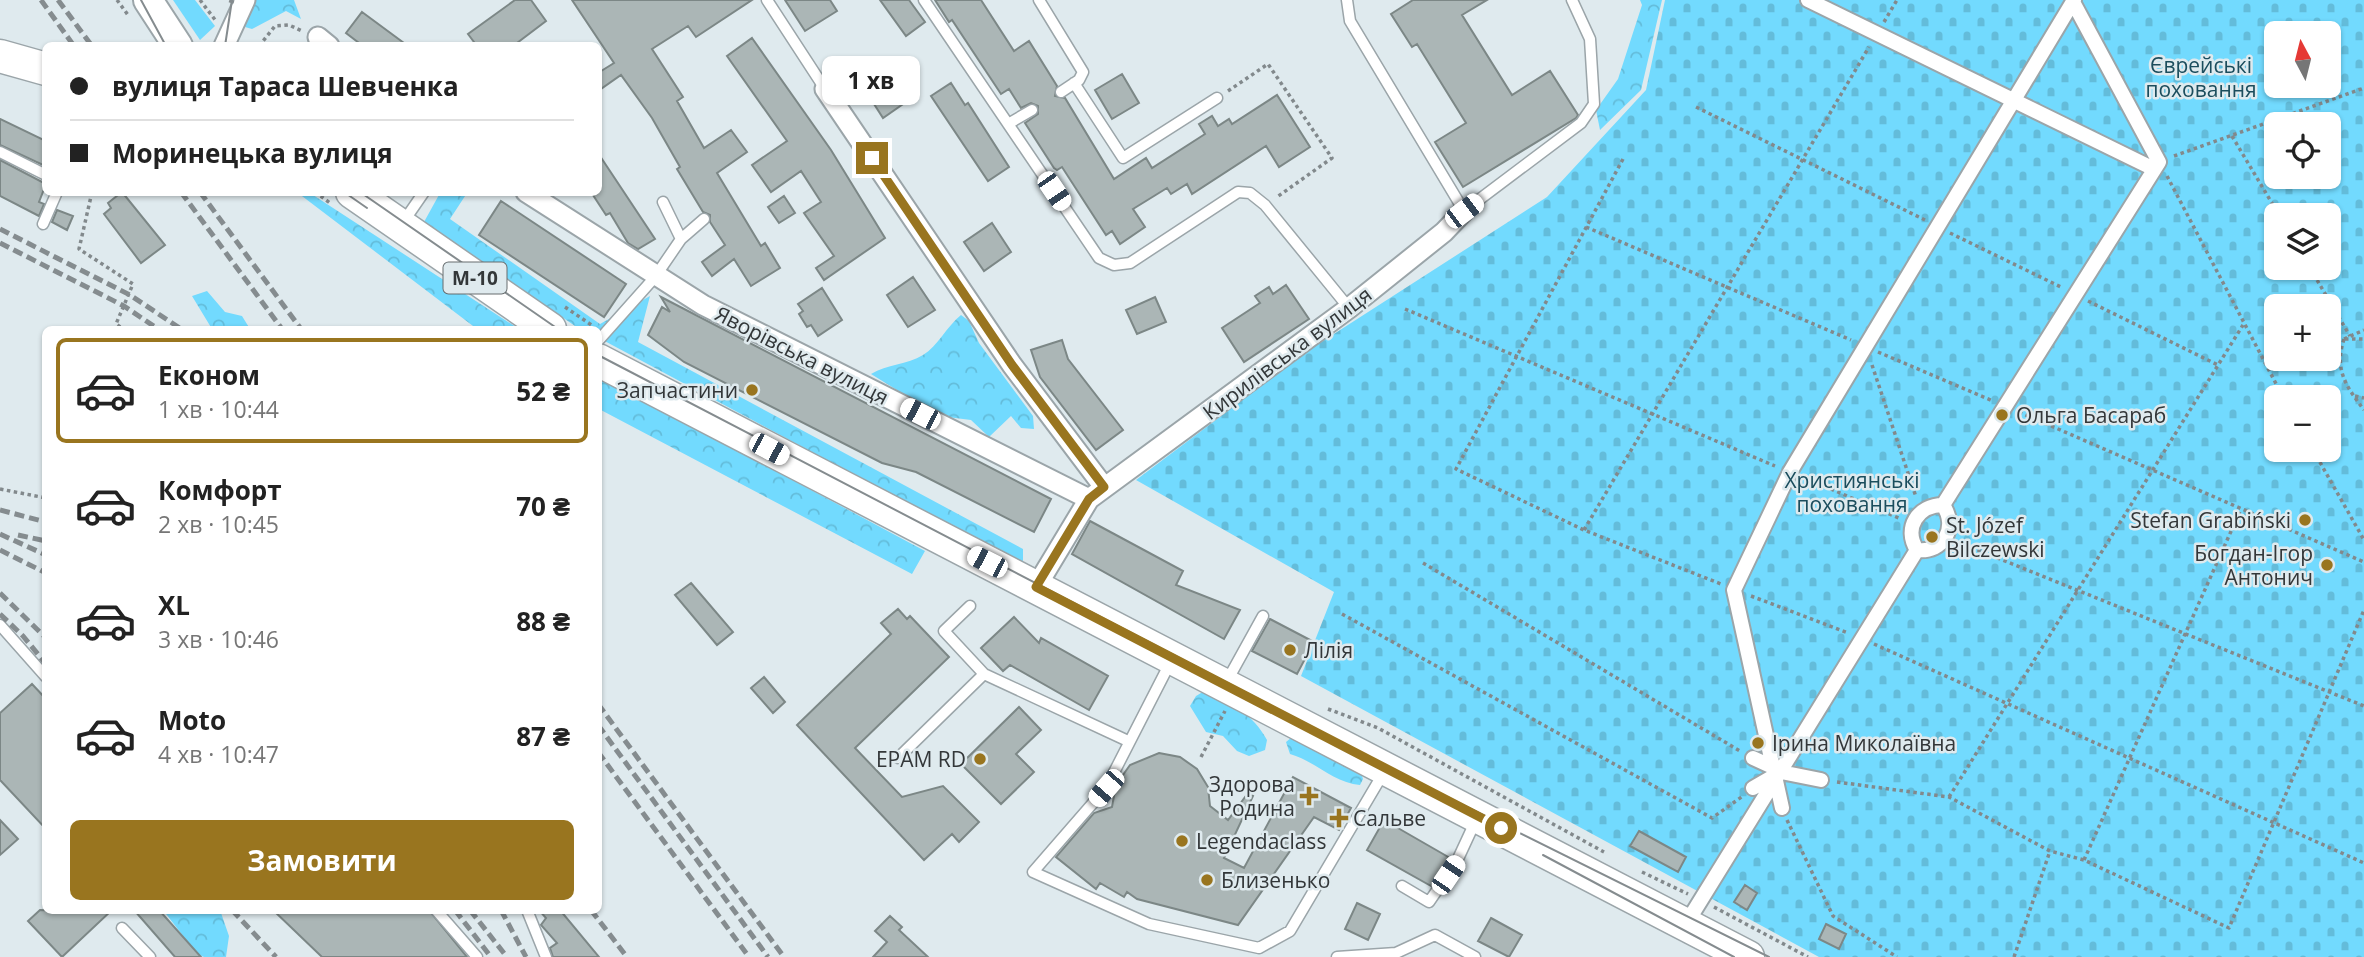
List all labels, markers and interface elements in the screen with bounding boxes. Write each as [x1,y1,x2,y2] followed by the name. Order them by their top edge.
[2264,21,2342,98] north arrow
[2264,21,2341,462] map controls
[2145,51,2257,103] park label: Єврейські поховання
[823,57,921,106] callout: 1 хв
[848,64,894,96] text: 1 хв
[112,68,459,104] text: вулиця Тараса Шевченка
[2264,112,2341,189] button: locate
[112,135,393,171] text: Моринецька вулиця
[856,142,888,174] route end
[1034,168,1075,214] car
[1441,190,1488,232] car
[2264,203,2341,280] button: layers
[444,262,506,294] road number: М-10
[1197,280,1377,426] street label: Кирилівська вулиця
[2264,294,2341,371] button: +
[710,299,894,411] street label: Яворівська вулиця
[158,357,260,393] text: Економ
[74,359,137,422] icon: car
[516,373,570,409] text: 52 ₴
[617,376,738,404] place label: Запчастини
[744,382,760,398] marker: Запчастини
[2264,385,2341,462] button: −
[158,393,279,425] text: 1 хв · 10:44
[897,395,944,433] car
[2016,401,2166,429] place label: Ольга Басараб
[1994,407,2010,423] marker: Ольга Басараб
[746,430,793,468] car
[1784,466,1920,518] park label: Християнські поховання
[158,472,282,508] text: Комфорт
[74,474,137,537] icon: car
[516,488,570,524] text: 70 ₴
[2130,506,2291,534] place label: Stefan Grabiński
[158,508,279,540] text: 2 хв · 10:45
[1946,511,2044,563] place label: St. Józef Bilczewski
[2297,512,2313,528] marker: Stefan Grabiński
[1924,529,1940,545] marker: St. Józef Bilczewski
[2194,539,2313,591] place label: Богдан-Ігор Антонич
[964,543,1011,581] car
[2319,557,2335,573] marker: Богдан-Ігор Антонич
[158,587,190,623] text: XL
[74,589,137,652] icon: car
[516,603,570,639] text: 88 ₴
[158,623,279,655] text: 3 хв · 10:46
[1304,636,1353,664] place label: Лілія
[1282,642,1298,658] marker: Лілія
[158,702,226,738] text: Moto
[74,704,137,767] icon: car
[516,718,570,754] text: 87 ₴
[1772,729,1956,757] place label: Ірина Миколаївна
[1750,735,1766,751] marker: Ірина Миколаївна
[158,738,279,770] text: 4 хв · 10:47
[876,745,966,773] place label: EPAM RD
[972,751,988,767] marker: EPAM RD
[1085,765,1128,811] car
[1209,770,1295,822] place label: Здорова Родина
[1301,788,1317,804] marker: Здорова Родина
[1353,804,1426,832] place label: Сальве
[1331,810,1347,826] marker: Сальве
[1485,812,1517,844] route start
[70,820,574,900] button: Замовити
[1196,827,1326,855] place label: Legendaclass
[1174,833,1190,849] marker: Legendaclass
[1428,852,1469,898] car
[1221,866,1330,894] place label: Близенько
[1199,872,1215,888] marker: Близенько

